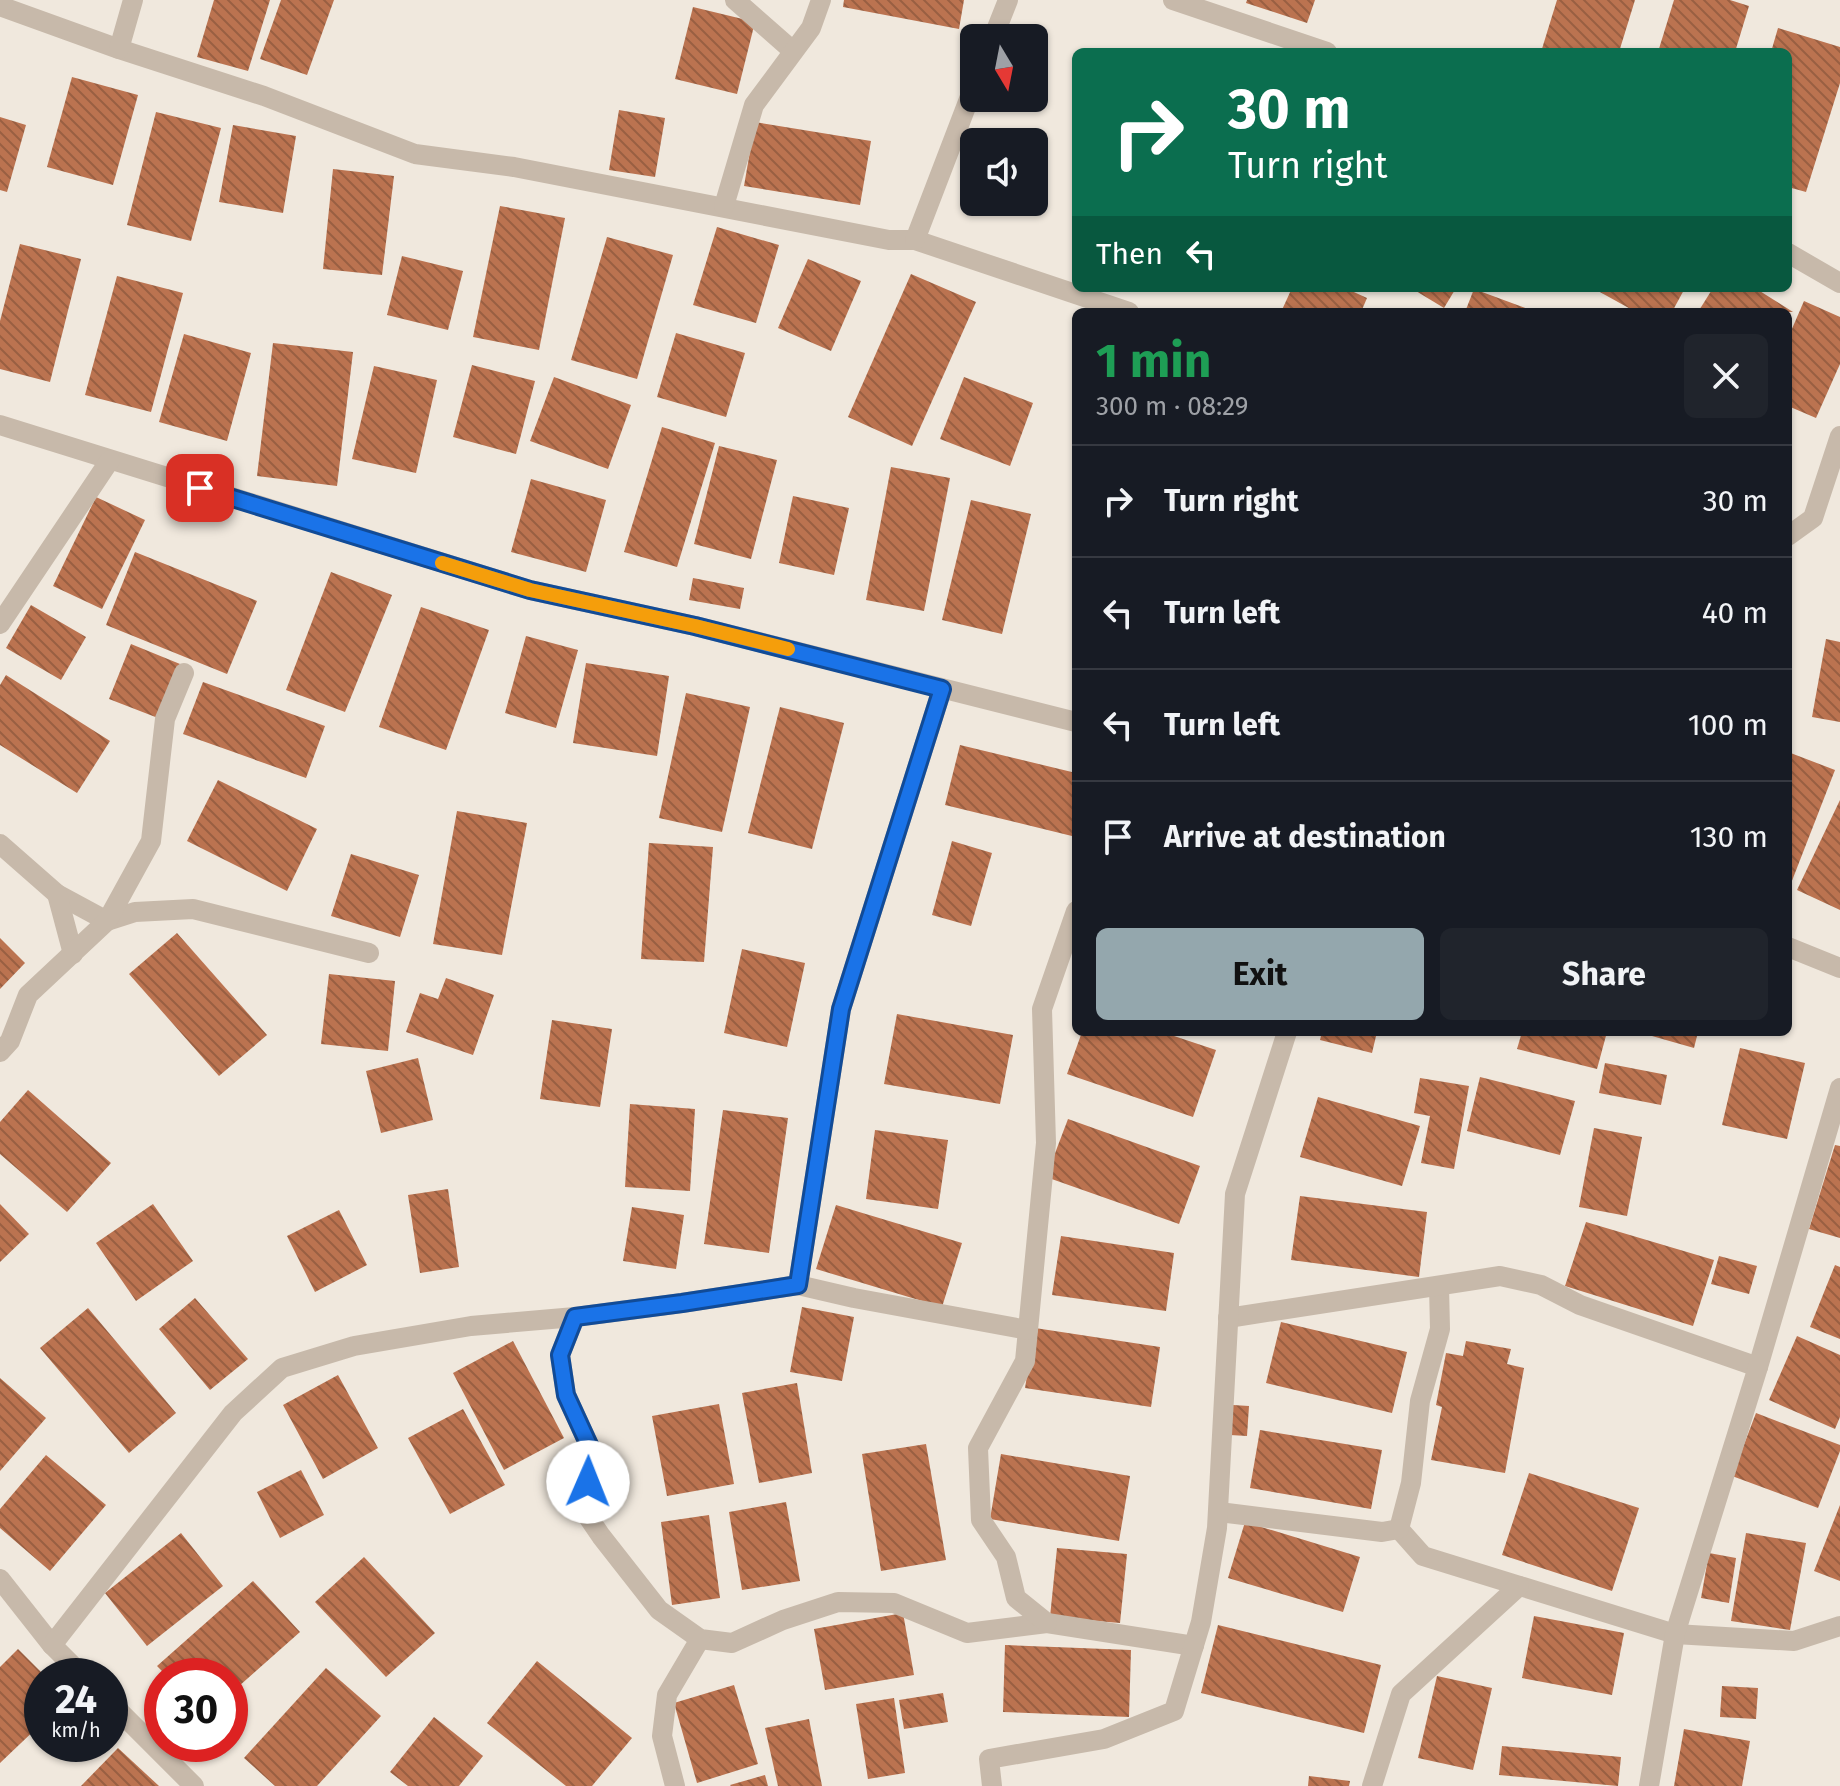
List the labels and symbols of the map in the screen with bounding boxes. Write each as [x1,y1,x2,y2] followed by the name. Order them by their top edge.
[960,24,1048,112] north arrow
[166,454,234,522] pin
[546,1440,630,1524] position arrow
[144,1658,248,1762] speed limit sign: 30

